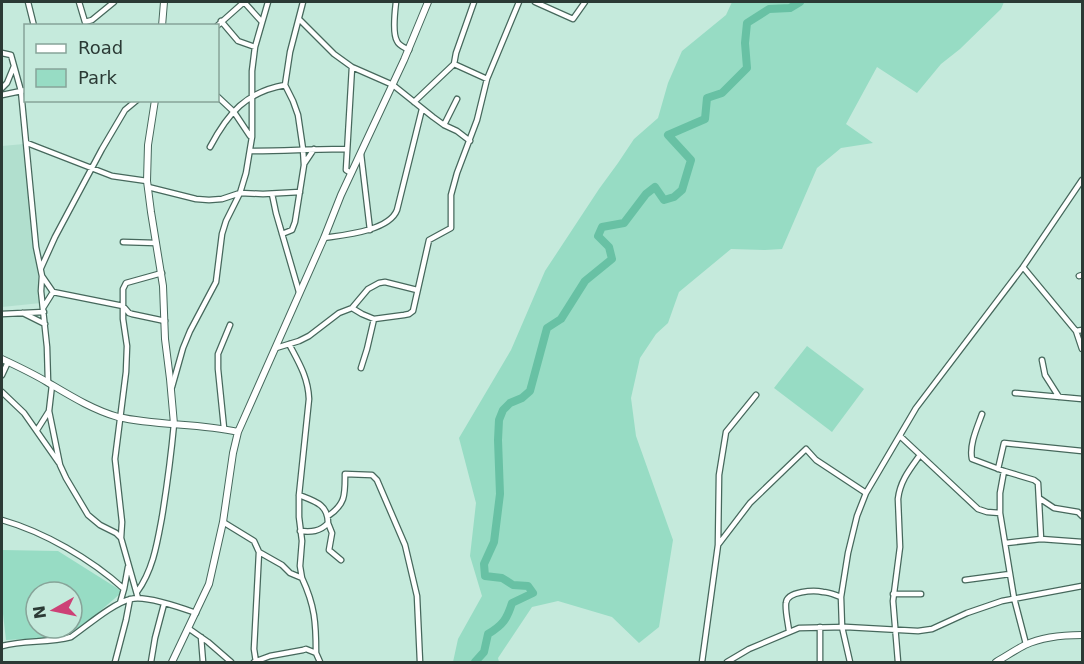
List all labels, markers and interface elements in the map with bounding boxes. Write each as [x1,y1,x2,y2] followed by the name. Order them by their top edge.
[24,24,219,102] legend
[78,37,123,58] text: Road
[78,67,117,88] text: Park
[24,580,84,640] north arrow
[29,604,50,620] text: N

